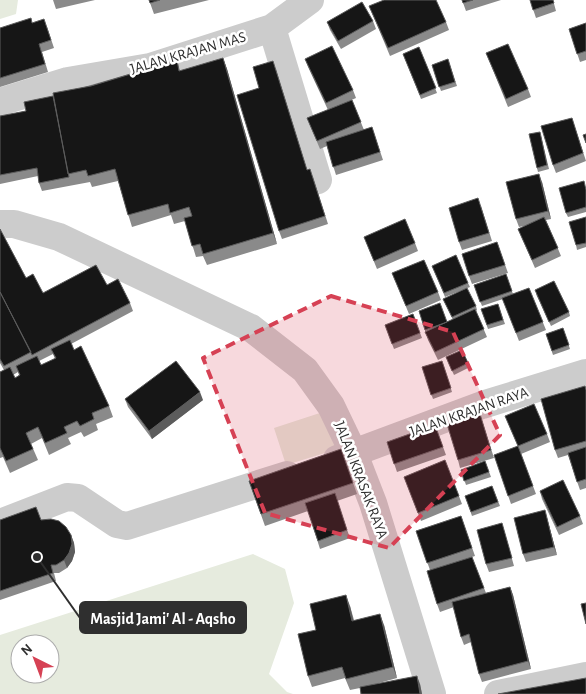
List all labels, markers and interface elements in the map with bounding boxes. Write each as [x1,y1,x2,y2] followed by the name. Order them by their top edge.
[128,29,248,77] street label: JALAN KRAJAN MAS
[408,385,531,439] street label: JALAN KRAJAN RAYA
[332,419,390,541] street label: JALAN KRASAK RAYA
[80,602,246,633] callout: Masjid Jami' Al - Aqsho
[90,611,236,628] text: Masjid Jami' Al - Aqsho
[10,634,60,684] north arrow
[19,642,35,659] text: N

